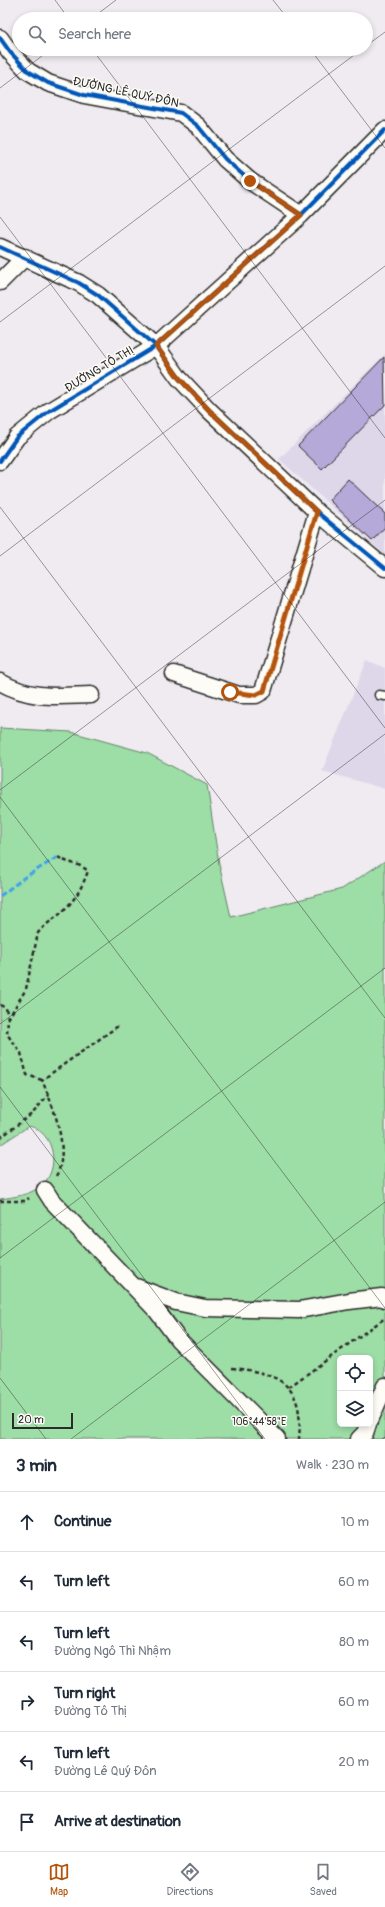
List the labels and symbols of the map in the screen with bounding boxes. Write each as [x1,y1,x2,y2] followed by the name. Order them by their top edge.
[71,73,181,111] street label: ĐƯỜNG LÊ QUÝ ĐÔN
[241,172,259,190] route end
[62,342,136,396] street label: ĐƯỜNG TÔ THỊ
[221,683,239,701] route start
[12,1411,73,1430] scale bar
[232,1416,286,1428] text: 106°44'58"E

